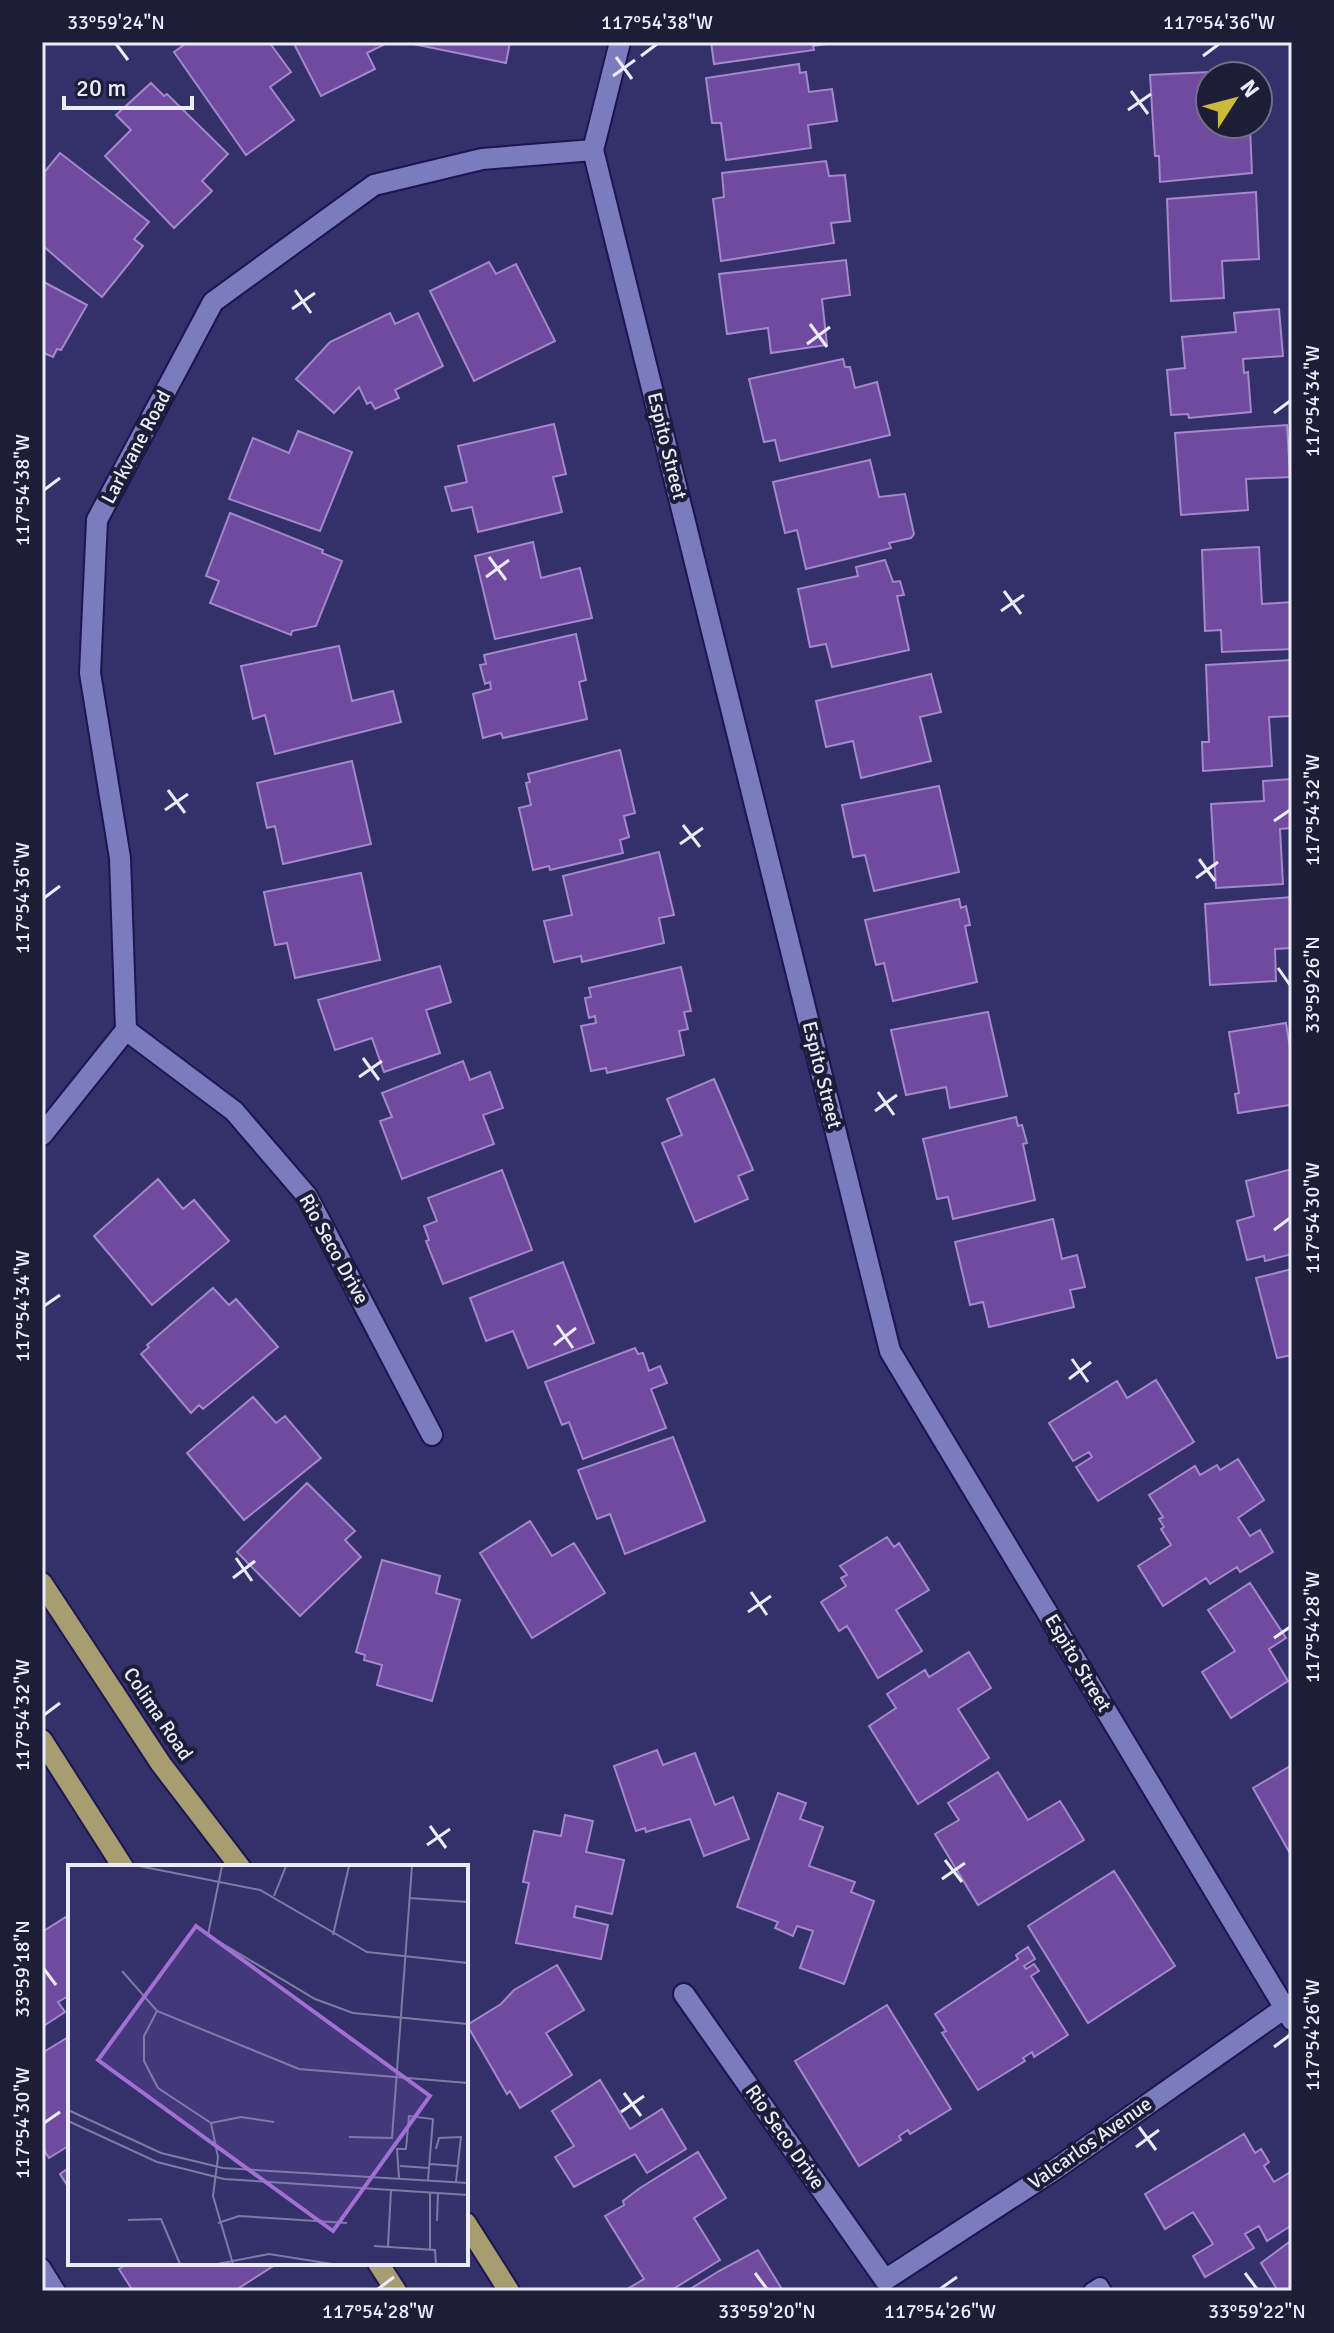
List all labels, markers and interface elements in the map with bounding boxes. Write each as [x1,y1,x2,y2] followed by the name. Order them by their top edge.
[67,10,165,35] text: 33°59'24"N
[601,10,713,35] text: 117°54'38"W
[1163,10,1275,35] text: 117°54'36"W
[64,60,192,110] scale bar
[1194,60,1274,140] north arrow
[76,73,126,103] text: 20 m
[1234,74,1265,103] text: N
[1300,345,1325,457] text: 117°54'34"W
[96,386,176,508] street label: Larkvane Road
[642,390,692,502] street label: Espito Street
[10,434,35,546] text: 117°54'38"W
[1300,754,1325,866] text: 117°54'32"W
[10,842,35,954] text: 117°54'36"W
[1300,936,1325,1034] text: 33°59'26"N
[797,1019,847,1131] street label: Espito Street
[1300,1162,1325,1274] text: 117°54'30"W
[293,1189,375,1309] street label: Rio Seco Drive
[10,1250,35,1362] text: 117°54'34"W
[1300,1571,1325,1683] text: 117°54'28"W
[1039,1610,1117,1716] street label: Espito Street
[10,1659,35,1771] text: 117°54'32"W
[118,1663,198,1765] street label: Colima Road
[68,1865,468,2265] inset map
[10,1920,35,2018] text: 33°59'18"N
[1300,1979,1325,2091] text: 117°54'26"W
[10,2067,35,2179] text: 117°54'30"W
[740,2080,830,2194] street label: Rio Seco Drive
[1023,2091,1157,2195] street label: Valcarlos Avenue
[322,2299,434,2324] text: 117°54'28"W
[718,2299,816,2324] text: 33°59'20"N
[884,2299,996,2324] text: 117°54'26"W
[1208,2299,1306,2324] text: 33°59'22"N

